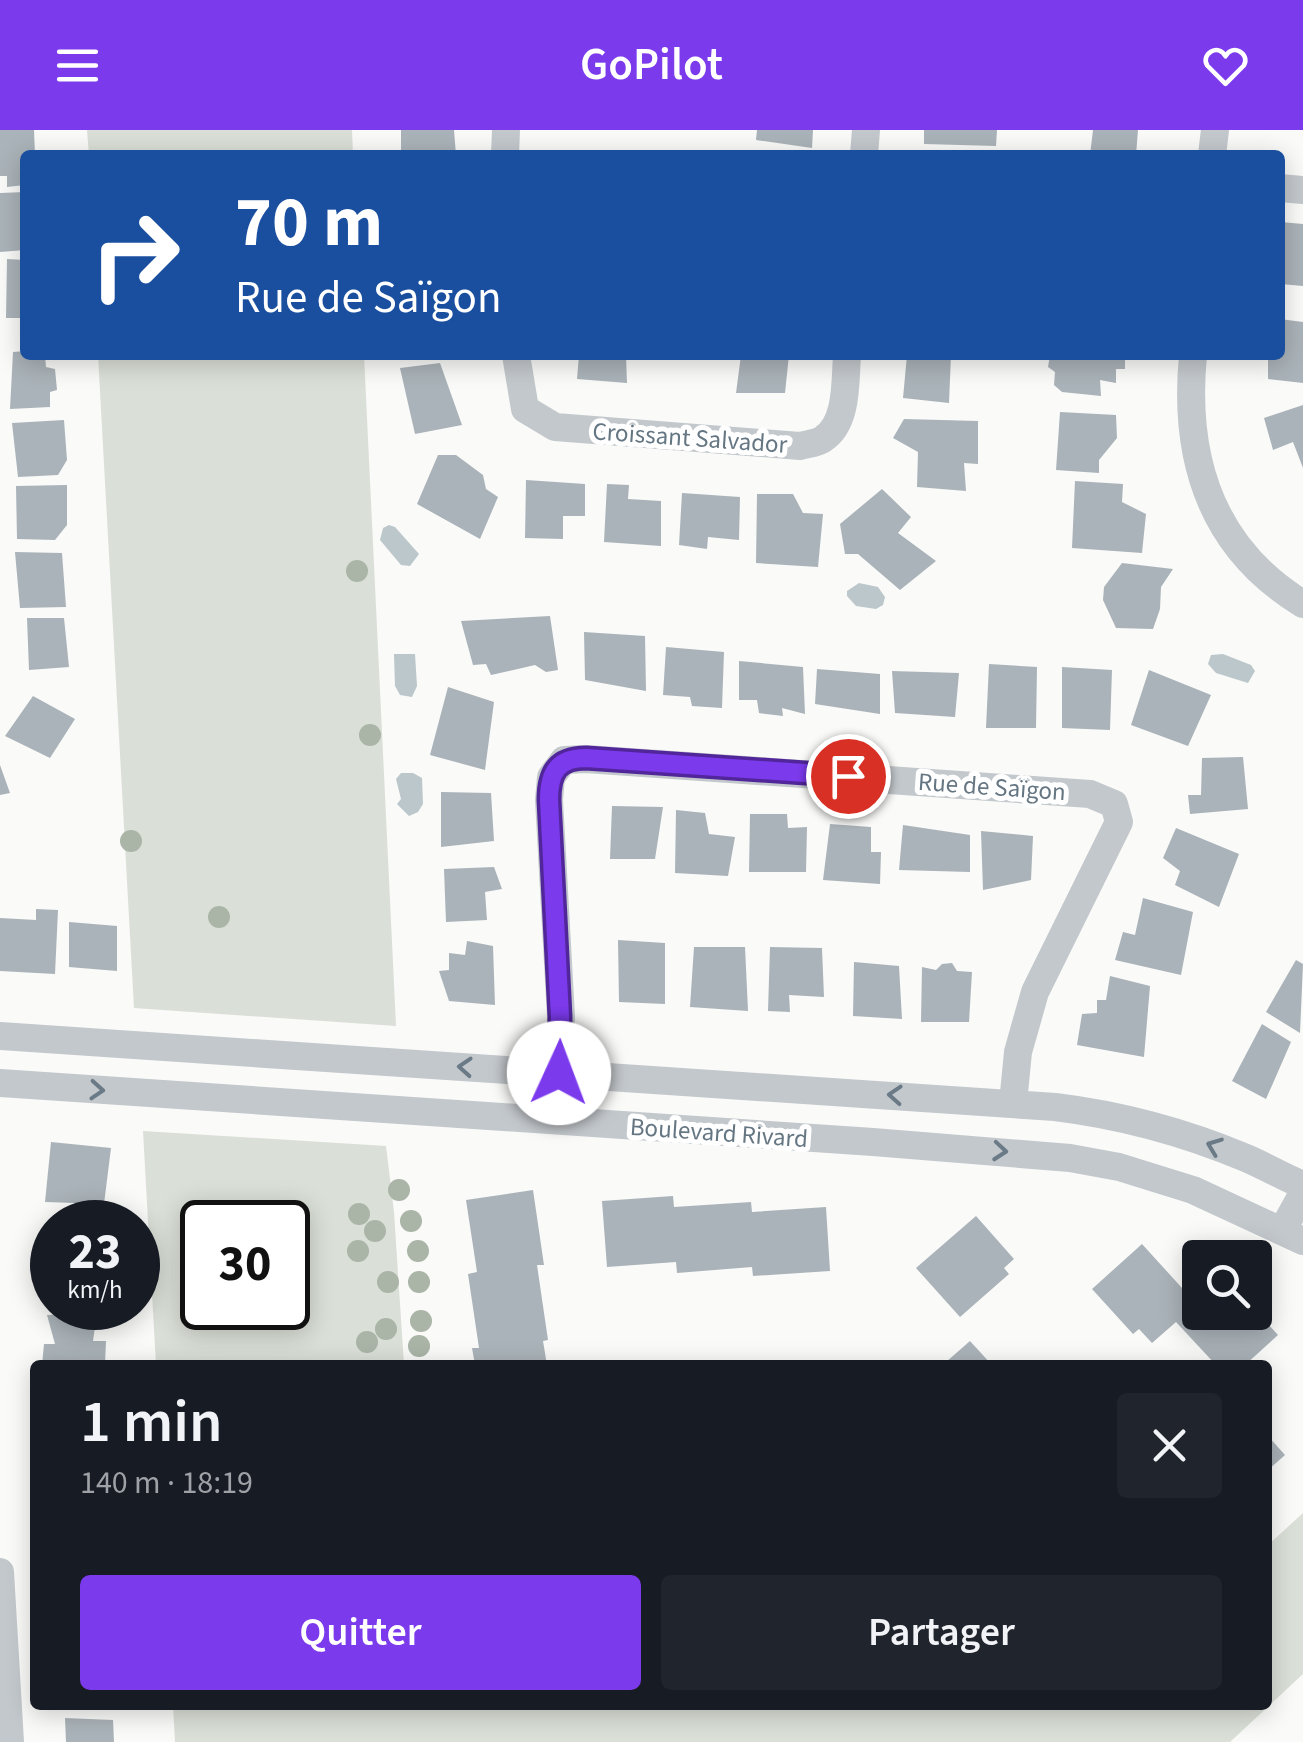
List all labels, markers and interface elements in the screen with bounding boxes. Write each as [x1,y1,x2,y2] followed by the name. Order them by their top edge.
[580,33,723,97] text: GoPilot
[50,38,105,93] icon: menu
[1198,38,1253,93] icon: heart
[235,173,383,273] text: 70 m
[70,190,200,320] icon: right
[235,266,502,330] text: Rue de Saïgon
[591,413,789,463] street label: Croissant Salvador
[806,734,891,819] pin
[821,749,876,804] icon: arrive
[917,764,1067,810] street label: Rue de Saïgon
[507,1021,611,1125] position arrow
[457,1057,473,1078] one-way arrow
[90,1079,106,1100] one-way arrow
[886,1085,902,1106] one-way arrow
[629,1109,809,1157] street label: Boulevard Rivard
[1206,1137,1223,1157] one-way arrow
[992,1139,1008,1161] one-way arrow
[180,1200,310,1330] speed limit sign: 30
[69,1217,121,1288] text: 23
[1182,1240,1272,1330] map controls
[1182,1240,1272,1330] button: search
[67,1272,123,1308] text: km/h
[80,1380,223,1465] text: 1 min
[1117,1393,1222,1498] button: close
[80,1460,253,1506] text: 140 m · 18:19
[80,1575,641,1690] button: Quitter
[661,1575,1222,1690] button: Partager

